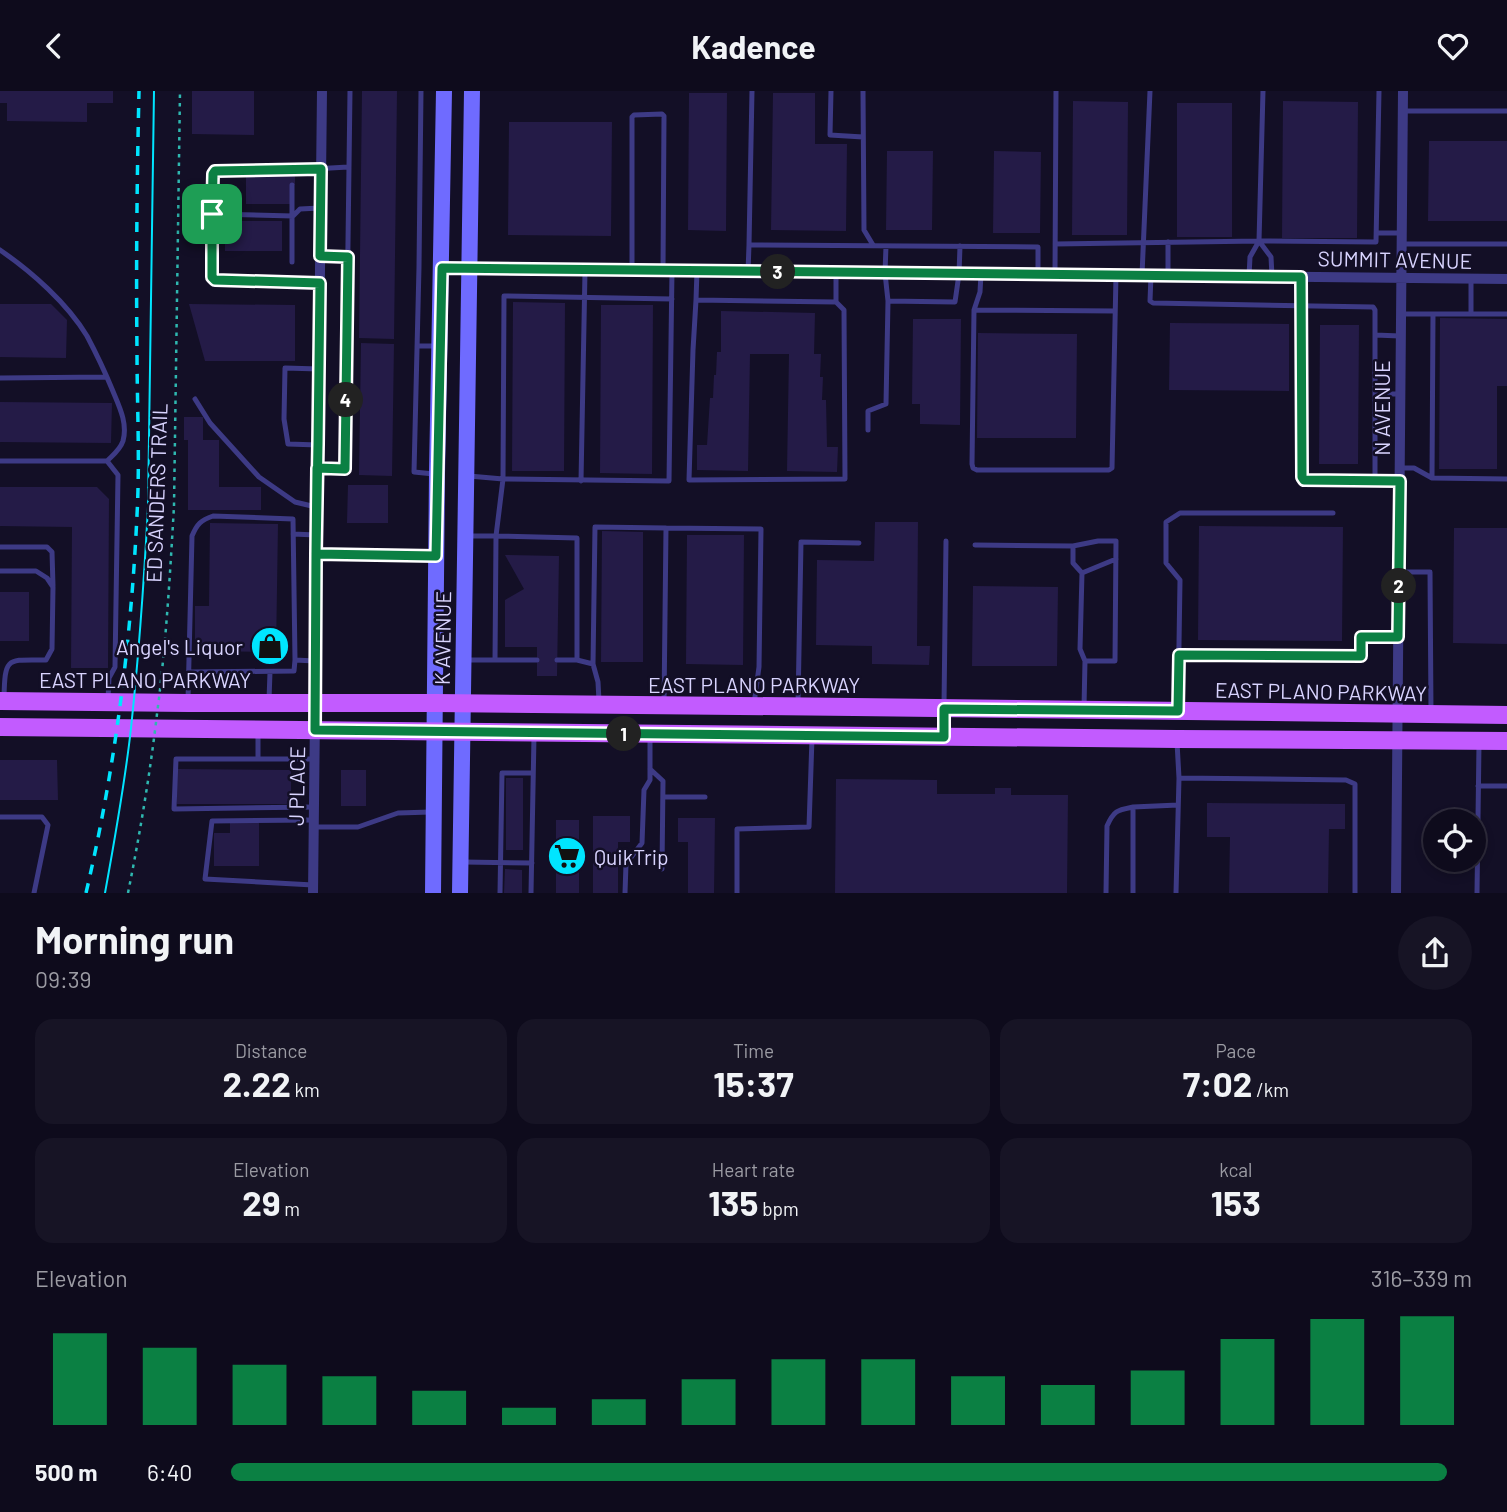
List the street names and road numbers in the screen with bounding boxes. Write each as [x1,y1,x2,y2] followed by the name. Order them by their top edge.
[1318,245,1472,273] street label: SUMMIT AVENUE
[1369,360,1394,456] street label: N AVENUE
[140,403,172,583] street label: ED SANDERS TRAIL
[429,591,455,685] street label: K AVENUE
[39,667,251,692] street label: EAST PLANO PARKWAY
[648,672,860,697] street label: EAST PLANO PARKWAY
[1215,677,1427,705] street label: EAST PLANO PARKWAY
[283,746,309,826] street label: J PLACE

